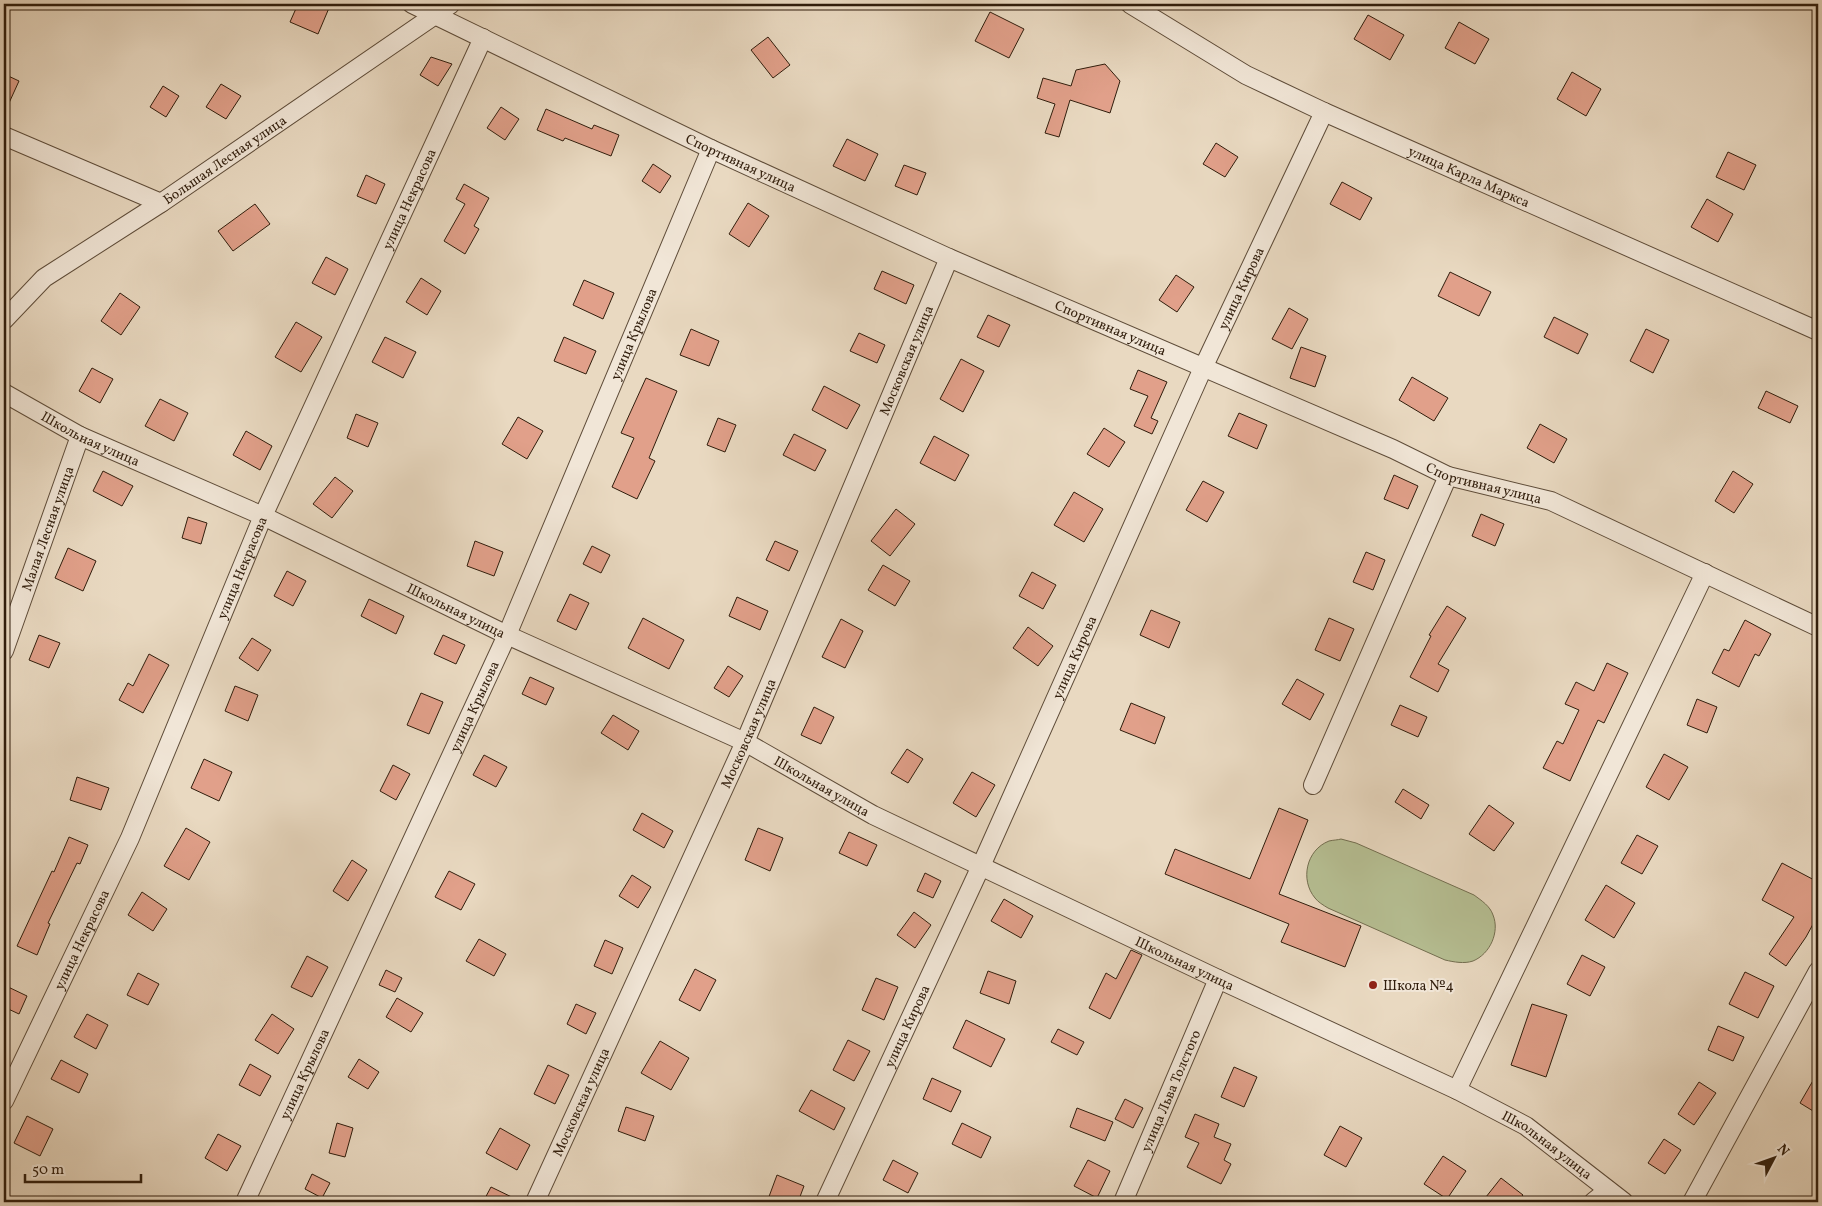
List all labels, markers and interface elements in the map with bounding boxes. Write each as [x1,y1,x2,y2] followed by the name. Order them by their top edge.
[160,112,291,210] street label: Большая Лесная улица
[682,130,798,198] street label: Спортивная улица
[1404,142,1532,213] street label: улица Карла Маркса
[379,146,442,253] street label: улица Некрасова
[1214,244,1270,333] street label: улица Кирова
[607,286,663,384] street label: улица Крылова
[1051,297,1169,361] street label: Спортивная улица
[876,303,939,419] street label: Московская улица
[37,408,142,472] street label: Школьная улица
[1422,458,1543,509] street label: Спортивная улица
[18,464,80,594] street label: Малая Лесная улица
[213,514,273,622] street label: улица Некрасова
[403,579,508,644] street label: Школьная улица
[1049,613,1102,703] street label: улица Кирова
[446,658,505,756] street label: улица Крылова
[717,676,782,792] street label: Московская улица
[770,752,873,822] street label: Школьная улица
[51,887,115,994] street label: улица Некрасова
[1131,933,1237,996] street label: Школьная улица
[1383,977,1454,996] place label: Школа №4
[1367,979,1379,991] marker: Школа №4
[881,982,936,1071] street label: улица Кирова
[276,1026,335,1123] street label: улица Крылова
[1137,1027,1206,1155] street label: улица Льва Толстого
[549,1045,615,1160] street label: Московская улица
[1498,1107,1595,1185] street label: Школьная улица
[1750,1134,1800,1184] north arrow
[1772,1140,1793,1161] text: N
[25,1151,141,1183] scale bar
[32,1160,64,1181] text: 50 m

